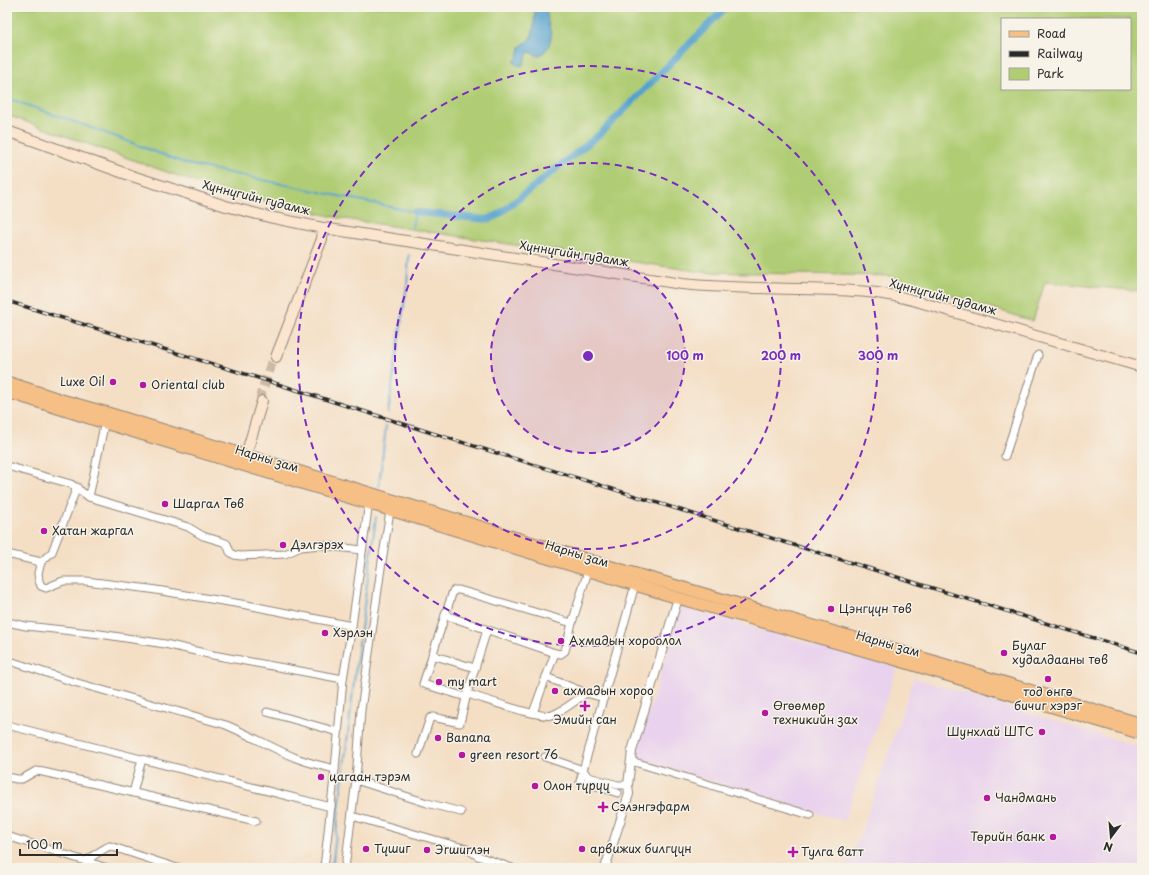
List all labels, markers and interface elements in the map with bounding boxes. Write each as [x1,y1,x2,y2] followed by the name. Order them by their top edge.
[1001,18,1131,90] legend
[1037,24,1066,42] text: Road
[1037,44,1083,62] text: Railway
[1037,64,1064,82] text: Park
[201,175,312,219] street label: Хүннүгийн гудамж
[518,236,630,271] street label: Хүннүгийн гудамж
[888,273,999,319] street label: Хүннүгийн гудамж
[666,346,704,364] text: 100 m
[761,346,801,364] text: 200 m
[858,346,898,364] text: 300 m
[581,349,595,363] centre of rings
[60,372,105,390] place label: Luxe Oil
[151,375,225,393] place label: Oriental club
[108,377,118,387] marker: Luxe Oil
[138,380,148,390] marker: Oriental club
[233,440,302,476] street label: Нарны зам
[173,494,244,512] place label: Шаргал Төв
[160,499,170,509] marker: Шаргал Төв
[52,521,134,539] place label: Хатан жаргал
[39,526,49,536] marker: Хатан жаргал
[290,535,344,553] place label: Дэлгэрэх
[543,535,612,571] street label: Нарны зам
[278,540,288,550] marker: Дэлгэрэх
[839,599,912,617] place label: Цэнгүүн төв
[826,604,836,614] marker: Цэнгүүн төв
[333,623,373,641] place label: Хэрлэн
[854,625,923,661] street label: Нарны зам
[320,628,330,638] marker: Хэрлэн
[569,631,682,649] place label: Ахмадын хороолол
[556,636,566,646] marker: Ахмадын хороолол
[1012,636,1108,668] place label: Булаг худалдааны төв
[999,648,1009,658] marker: Булаг худалдааны төв
[447,672,497,690] place label: my mart
[1043,674,1053,684] marker: тод өнгө бичиг хэрэг
[434,677,444,687] marker: my mart
[563,681,654,699] place label: ахмадын хороо
[1014,682,1083,714] place label: тод өнгө бичиг хэрэг
[550,686,560,696] marker: ахмадын хороо
[773,696,858,728] place label: Өгөөмөр техникийн зах
[580,701,590,711] marker: Эмийн сан
[760,708,770,718] marker: Өгөөмөр техникийн зах
[553,710,617,728] place label: Эмийн сан
[947,722,1034,740] place label: Шунхлай ШТС
[1037,727,1047,737] marker: Шунхлай ШТС
[446,728,491,746] place label: Banana
[433,733,443,743] marker: Banana
[470,745,558,763] place label: green resort 76
[457,750,467,760] marker: green resort 76
[329,767,411,785] place label: цагаан тэрэм
[316,772,326,782] marker: цагаан тэрэм
[543,776,610,794] place label: Олон түрүү
[530,781,540,791] marker: Олон түрүү
[995,788,1056,806] place label: Чандмань
[982,793,992,803] marker: Чандмань
[611,797,690,815] place label: Сэлэнгэфарм
[598,802,608,812] marker: Сэлэнгэфарм
[1091,817,1131,857] north arrow
[970,827,1046,845] place label: Төрийн банк
[20,831,117,857] scale bar
[1048,832,1058,842] marker: Төрийн банк
[26,835,63,853] text: 100 m
[1101,838,1115,856] text: N
[374,839,411,857] place label: Түшиг
[590,839,692,857] place label: арвижих билгүүн
[435,840,490,858] place label: Эгшиглэн
[801,842,864,860] place label: Тулга ватт
[361,844,371,854] marker: Түшиг
[577,844,587,854] marker: арвижих билгүүн
[422,845,432,855] marker: Эгшиглэн
[788,847,798,857] marker: Тулга ватт

